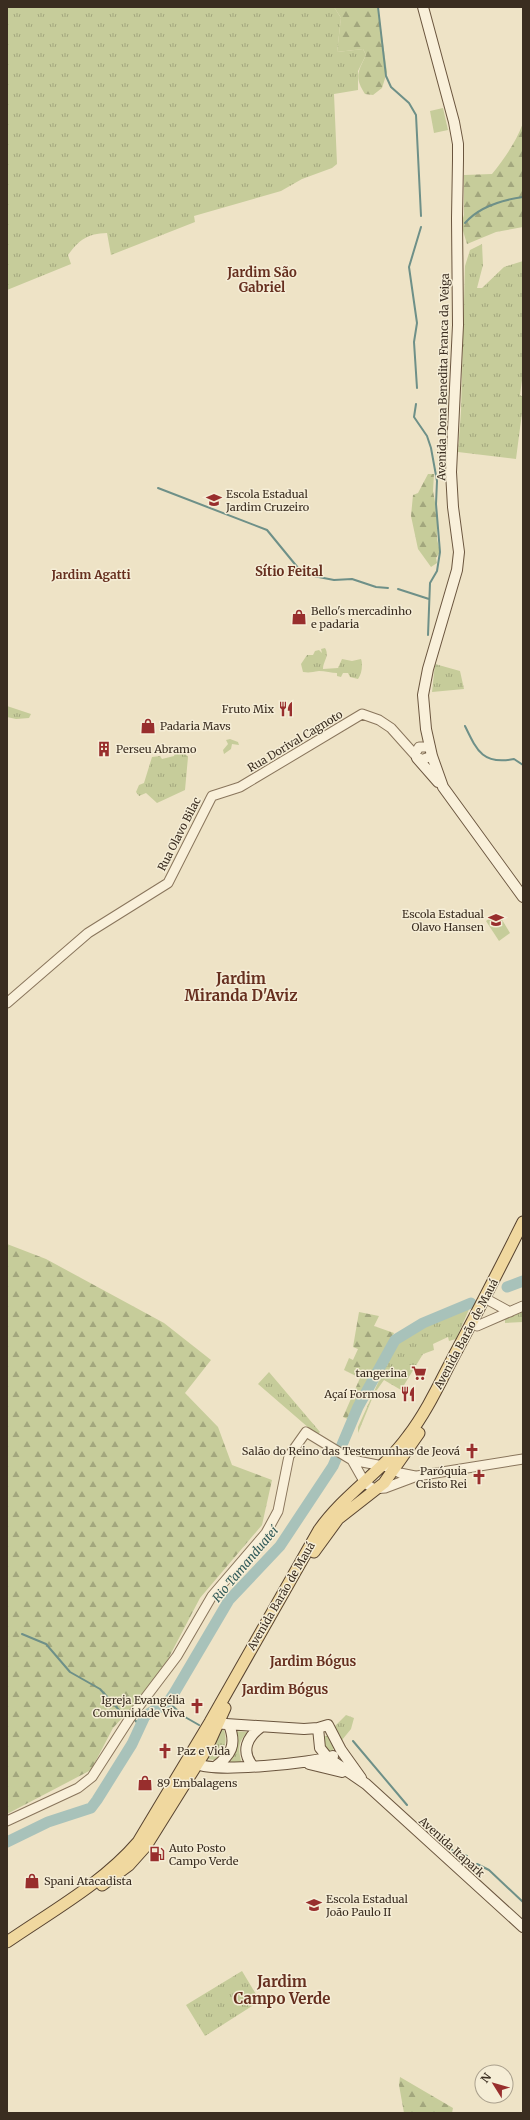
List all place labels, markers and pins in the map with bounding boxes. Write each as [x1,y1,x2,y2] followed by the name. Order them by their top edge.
[225,487,310,514] place label: Escola Estadual Jardim Cruzeiro
[205,491,223,509] school or university icon: Escola Estadual Jardim Cruzeiro
[311,604,412,631] place label: Bello's mercadinho e padaria
[290,608,308,626] shop icon: Bello's mercadinho e padaria
[277,700,295,718] restaurant icon: Fruto Mix
[222,702,274,716] place label: Fruto Mix
[139,717,157,735] shop icon: Padaria Mavs
[160,719,231,733] place label: Padaria Mavs
[95,740,113,758] building icon: Perseu Abramo
[116,742,197,756] place label: Perseu Abramo
[402,907,485,934] place label: Escola Estadual Olavo Hansen
[487,911,505,929] school or university icon: Escola Estadual Olavo Hansen
[410,1364,428,1382] supermarket icon: tangerina
[356,1366,407,1380] place label: tangerina
[399,1385,417,1403] restaurant icon: Açaí Formosa
[323,1387,396,1401] place label: Açaí Formosa
[463,1442,481,1460] church icon: Salão do Reino das Testemunhas de Jeová
[242,1444,460,1458] place label: Salão do Reino das Testemunhas de Jeová
[416,1464,467,1491] place label: Paróquia Cristo Rei
[470,1468,488,1486] church icon: Paróquia Cristo Rei
[93,1693,185,1720] place label: Igreja Evangélia Comunidade Viva
[188,1697,206,1715] church icon: Igreja Evangélia Comunidade Viva
[156,1742,174,1760] church icon: Paz e Vida
[177,1744,230,1758] place label: Paz e Vida
[136,1774,154,1792] shop icon: 89 Embalagens
[157,1776,237,1790] place label: 89 Embalagens
[168,1841,239,1868] place label: Auto Posto Campo Verde
[148,1845,166,1863] fuel station icon: Auto Posto Campo Verde
[23,1872,41,1890] shop icon: Spani Atacadista
[44,1874,132,1888] place label: Spani Atacadista
[325,1892,409,1919] place label: Escola Estadual João Paulo II
[305,1896,323,1914] school or university icon: Escola Estadual João Paulo II

